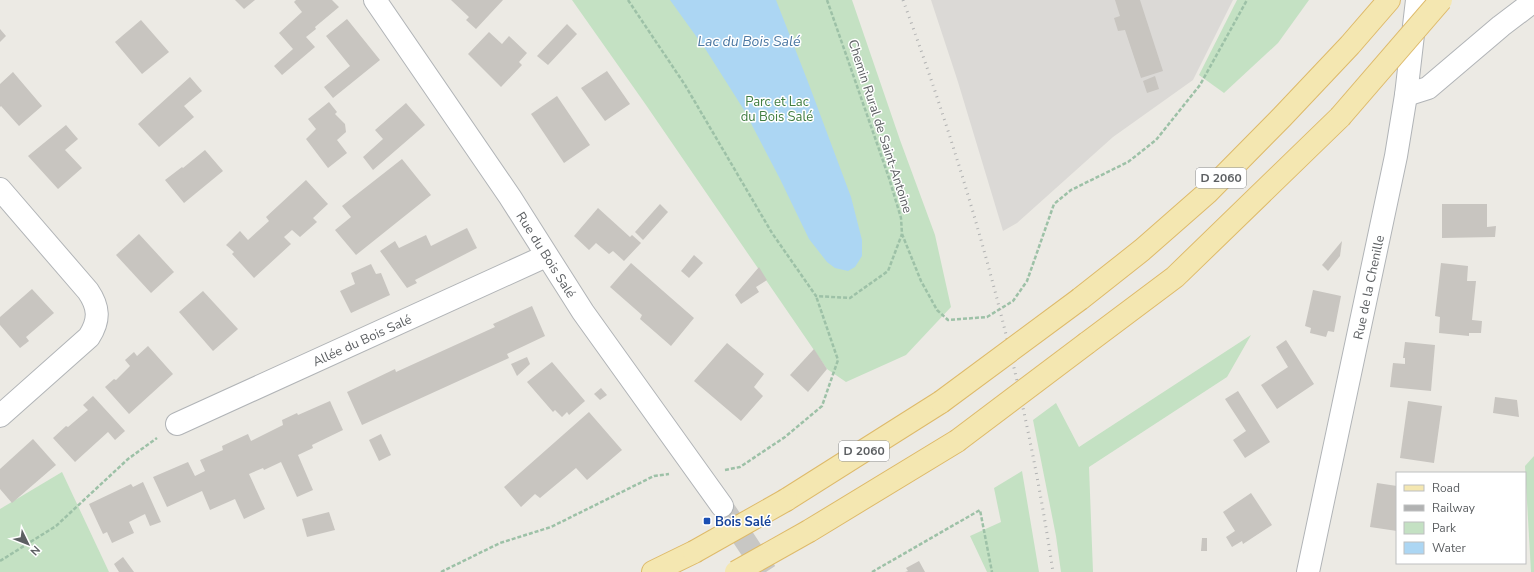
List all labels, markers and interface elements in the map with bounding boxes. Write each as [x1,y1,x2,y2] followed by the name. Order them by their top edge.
[697,32,801,51] water label: Lac du Bois Salé
[843,37,917,215] street label: Chemin Rural de Saint-Antoine
[741,93,813,126] park label: Parc et Lac du Bois Salé
[1196,168,1246,188] road number: D 2060
[512,209,580,302] street label: Rue du Bois Salé
[1349,234,1389,341] street label: Rue de la Chenille
[310,310,415,371] street label: Allée du Bois Salé
[839,441,889,461] road number: D 2060
[1396,472,1526,564] legend
[1432,480,1460,496] text: Road
[1432,500,1476,516] text: Railway
[715,513,771,531] place label: Bois Salé
[702,516,712,526] marker: Bois Salé
[1432,520,1457,536] text: Park
[8,524,48,564] north arrow
[1432,540,1466,556] text: Water
[27,542,43,559] text: N

